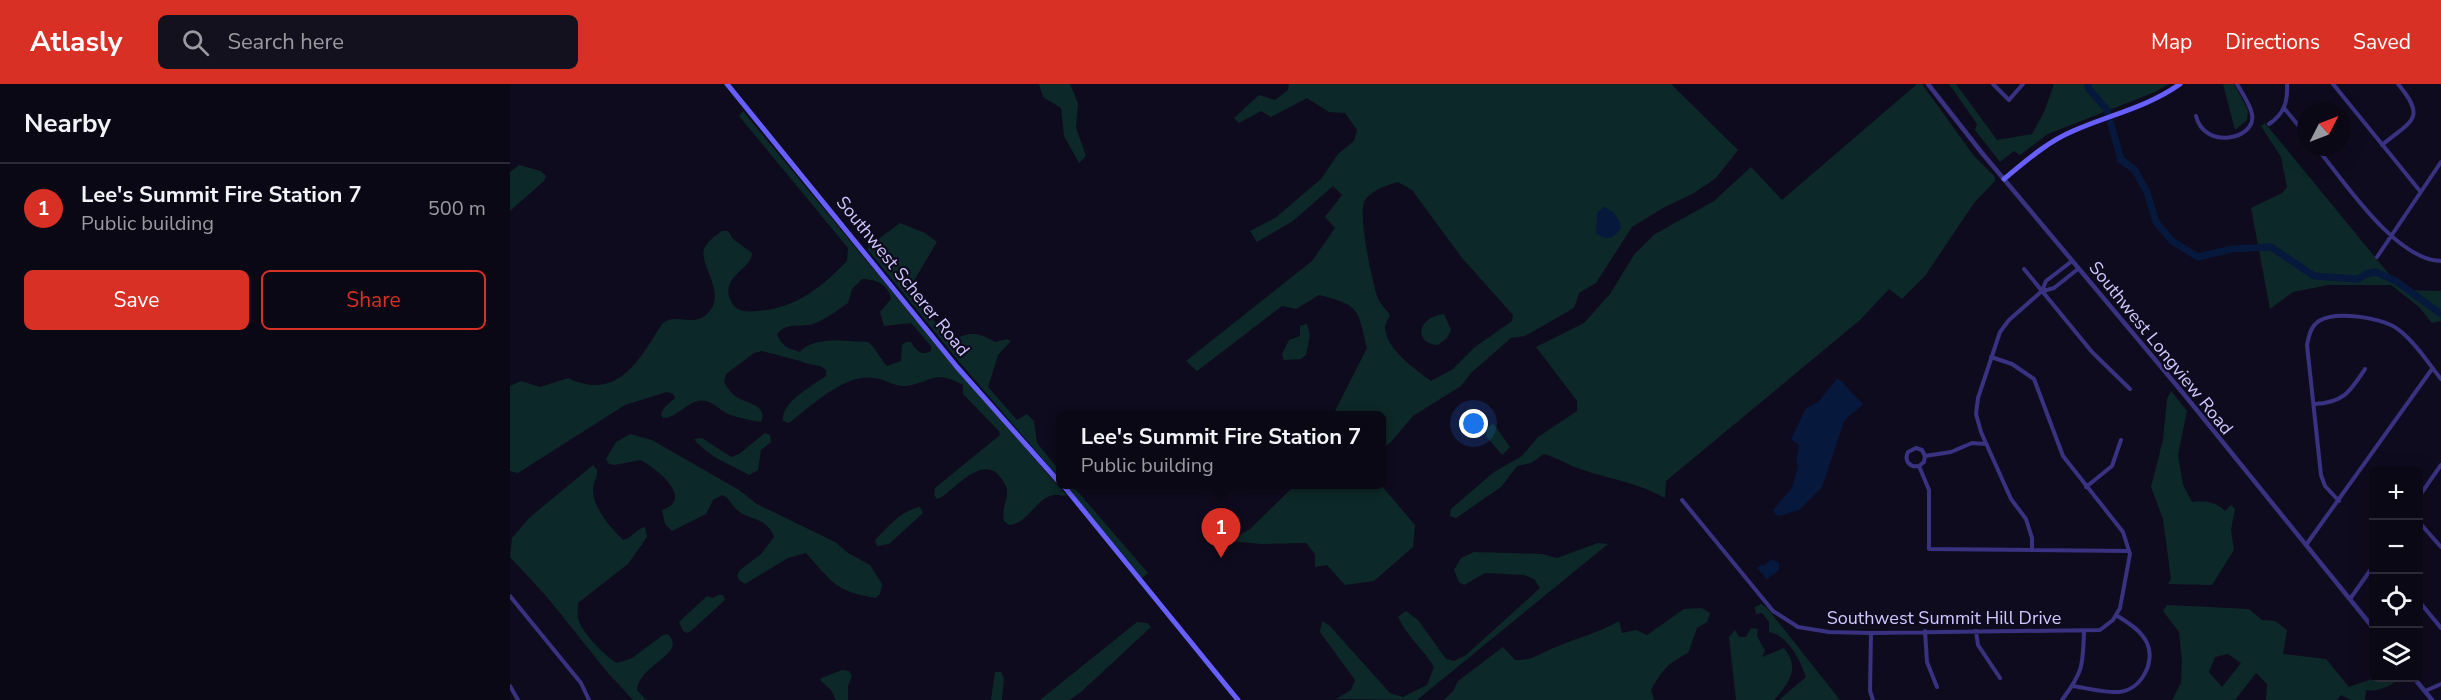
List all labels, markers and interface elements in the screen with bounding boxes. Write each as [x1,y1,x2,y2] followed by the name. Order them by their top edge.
[158,15,578,69] search box
[30,23,122,61] text: Atlasly
[179,26,212,59] icon: search
[227,27,344,57] text: Search here
[2151,28,2192,56] text: Map
[2225,28,2320,56] text: Directions
[2353,28,2411,56] text: Saved
[2297,102,2351,156] north arrow
[24,106,111,141] text: Nearby
[81,180,362,210] text: Lee's Summit Fire Station 7
[831,191,975,361] street label: Southwest Scherer Road
[38,195,50,222] text: 1
[428,195,486,222] text: 500 m
[81,210,214,237] text: Public building
[2083,256,2239,440] street label: Southwest Longview Road
[24,270,249,330] button: Save
[261,270,486,330] button: Share
[1459,409,1488,438] your location
[1056,411,1386,489] popup
[1081,422,1361,452] text: Lee's Summit Fire Station 7
[1081,452,1214,479] text: Public building
[2369,466,2423,682] map controls
[2369,466,2423,520] button: +
[1202,508,1240,558] pin: 1
[2369,520,2423,574] button: −
[2369,574,2423,628] button: locate
[1827,606,2061,630] street label: Southwest Summit Hill Drive
[2369,628,2423,682] button: layers

